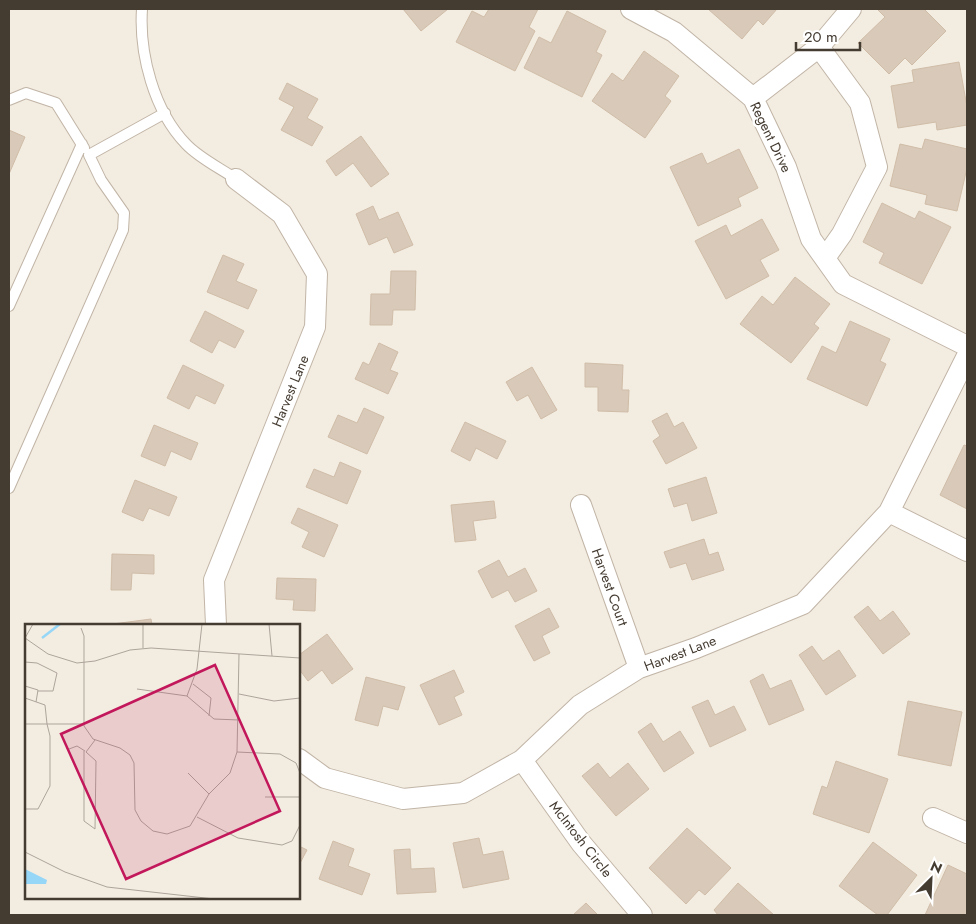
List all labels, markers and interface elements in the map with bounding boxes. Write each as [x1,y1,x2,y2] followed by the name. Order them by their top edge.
[796,20,860,52] scale bar
[804,26,838,48] text: 20 m
[745,98,797,176] street label: Regent Drive
[267,352,313,430] street label: Harvest Lane
[587,545,633,629] street label: Harvest Court
[25,624,300,899] inset map
[641,630,719,676] street label: Harvest Lane
[545,797,617,881] street label: McIntosh Circle
[906,854,956,904] north arrow
[927,856,945,879] text: N

